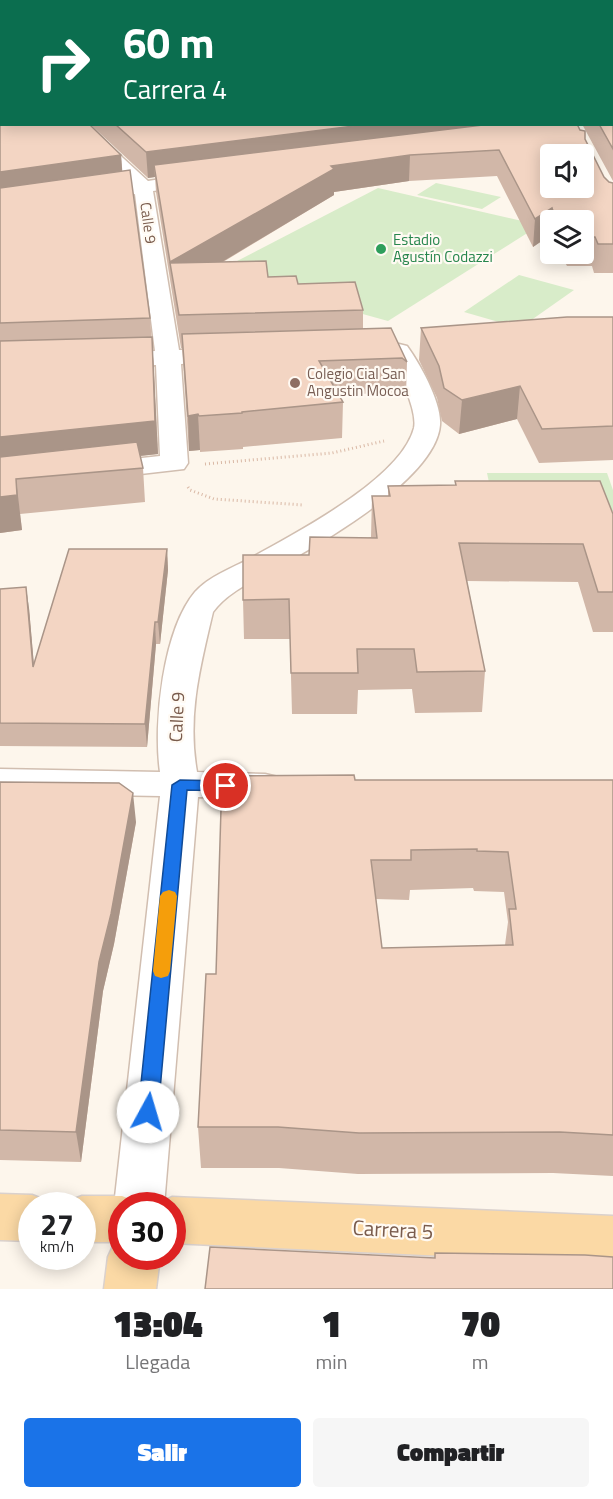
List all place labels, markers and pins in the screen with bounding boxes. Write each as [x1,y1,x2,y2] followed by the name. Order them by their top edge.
[393,228,493,268] place label: Estadio Agustín Codazzi
[374,242,388,256] marker: Estadio Agustín Codazzi
[307,362,409,402] place label: Colegio Cial San Angustin Mocoa
[288,376,302,390] marker: Colegio Cial San Angustin Mocoa
[200,760,251,811] pin

